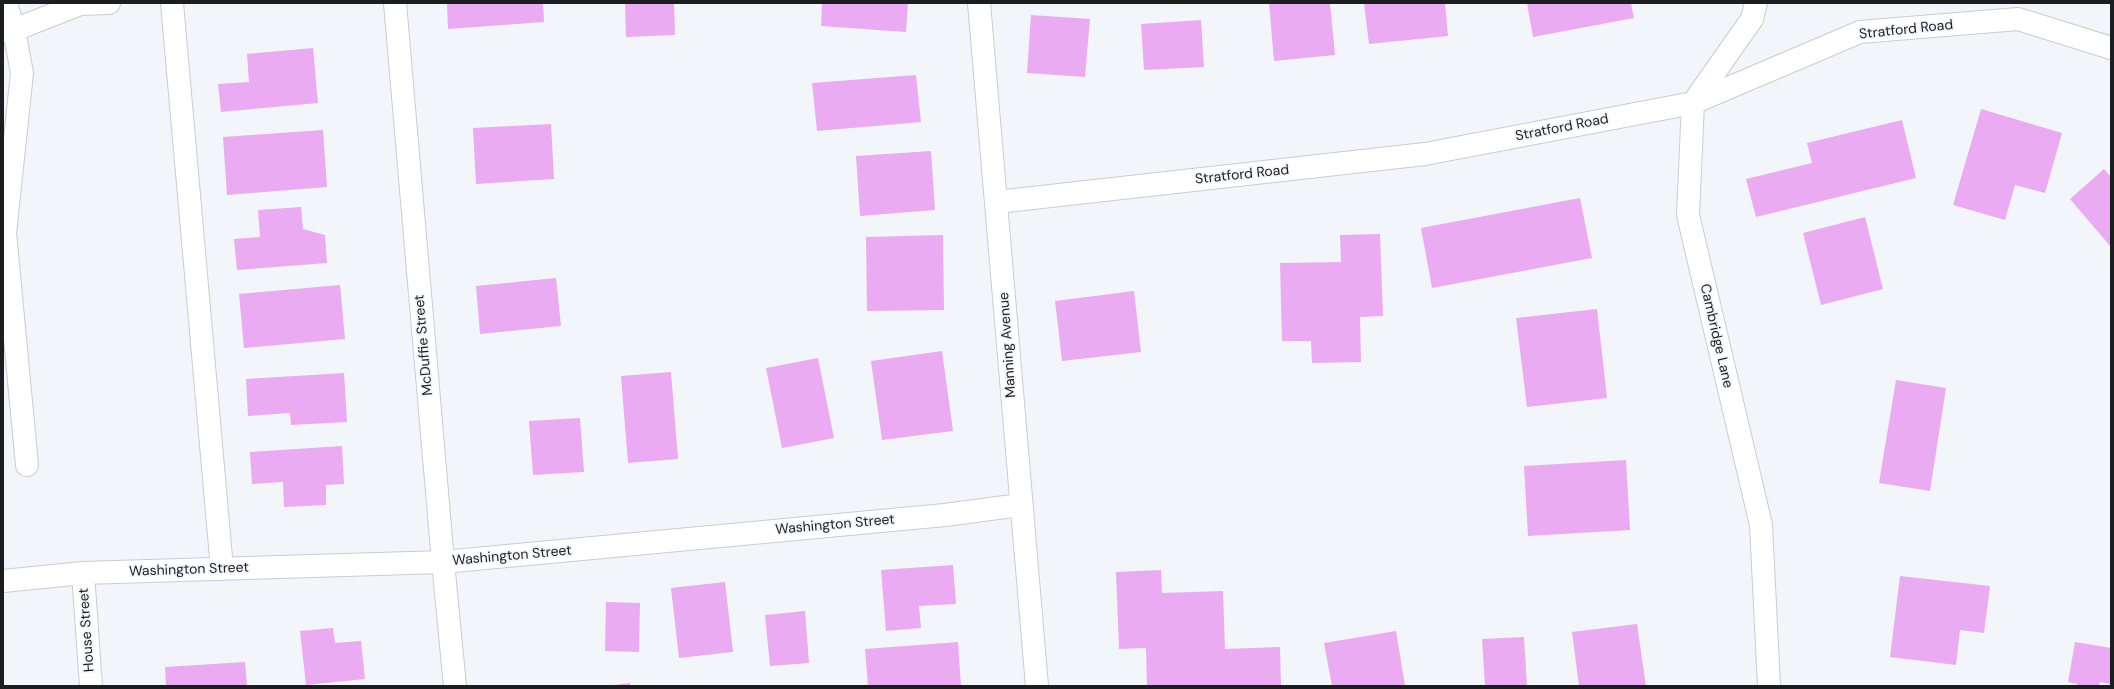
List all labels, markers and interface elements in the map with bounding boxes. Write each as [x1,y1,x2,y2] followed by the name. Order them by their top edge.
[1858,17,1954,43] street label: Stratford Road
[1514,111,1610,145] street label: Stratford Road
[1194,162,1290,188] street label: Stratford Road
[1696,282,1736,390] street label: Cambridge Lane
[996,292,1020,398] street label: Manning Avenue
[411,294,437,396] street label: McDuffie Street
[775,511,895,539] street label: Washington Street
[452,542,572,570] street label: Washington Street
[129,560,249,580] street label: Washington Street
[76,587,98,673] street label: House Street

